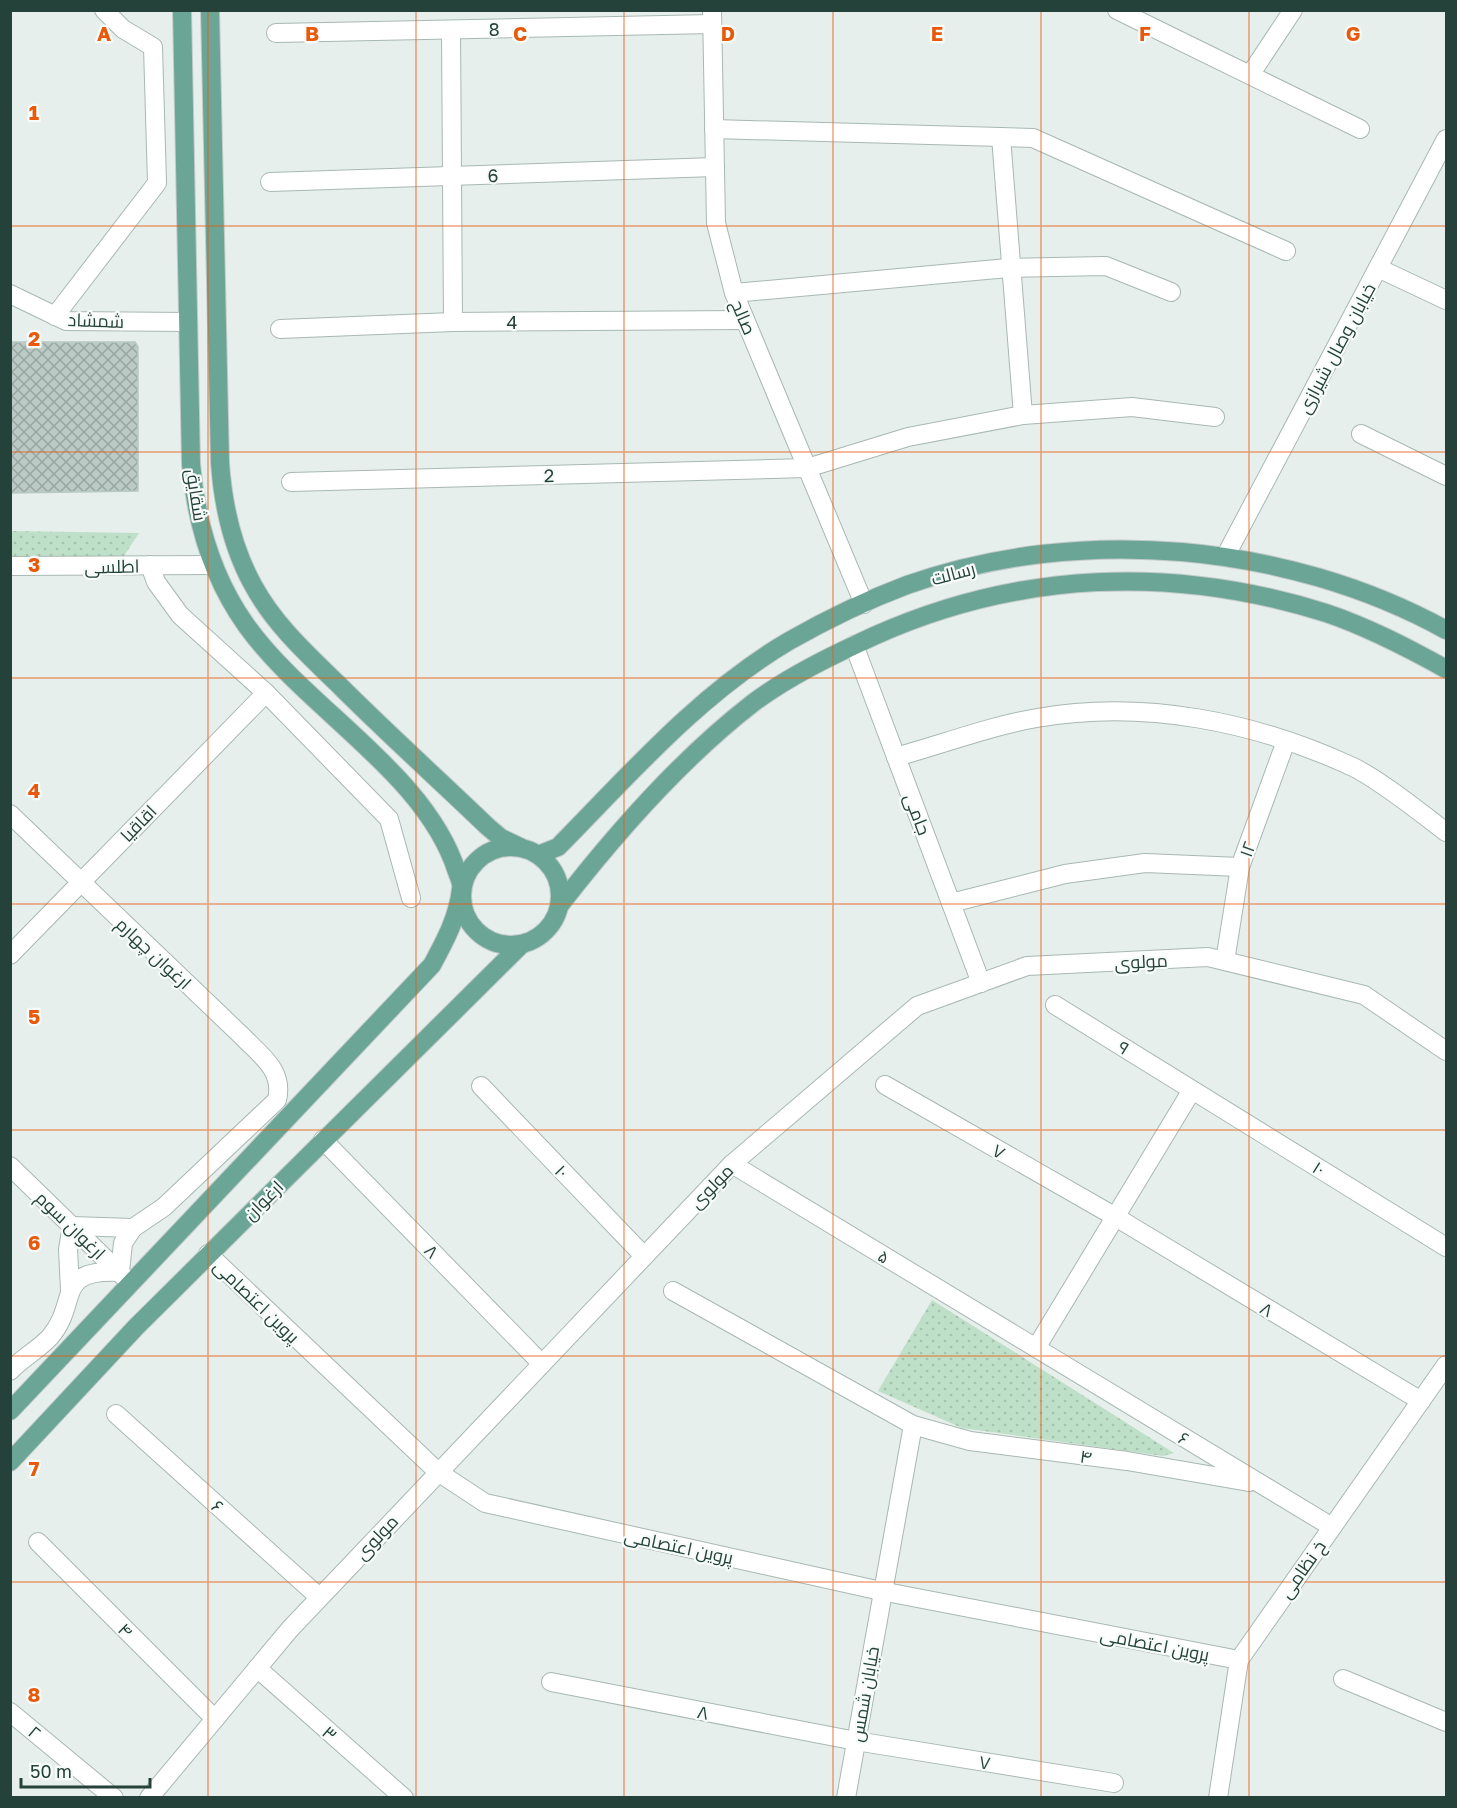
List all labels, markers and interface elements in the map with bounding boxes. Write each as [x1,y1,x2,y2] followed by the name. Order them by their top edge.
[488,18,500,40] street label: 8
[97,21,111,45] text: A
[305,21,319,45] text: B
[513,21,527,45] text: C
[721,21,735,45] text: D
[931,21,943,45] text: E
[1139,21,1151,45] text: F
[1346,21,1360,45] text: G
[29,100,39,124] text: 1
[487,164,499,186] street label: 6
[1292,279,1381,418] street label: خیابان وصال شیرازی
[725,296,761,339] street label: صالح
[67,308,125,332] street label: شمشاد
[507,311,518,333] street label: 4
[28,326,40,350] text: 2
[543,464,555,486] street label: 2
[180,467,212,523] street label: شقایق
[28,552,40,576] text: 3
[84,555,140,578] street label: اطلسی
[929,557,978,590] street label: رسالت
[28,778,40,802] text: 4
[899,790,936,838] street label: جامی
[115,800,161,846] street label: اقاقیا
[1234,838,1260,860] street label: ۱۲
[110,913,196,995] street label: ارغوان چهارم
[1114,949,1168,974] street label: مولوی
[28,1004,40,1028] text: 5
[1114,1035,1134,1059] street label: ۹
[989,1139,1009,1163] street label: ۷
[1309,1156,1329,1180] street label: ۱۰
[685,1159,738,1214] street label: مولوی
[551,1160,573,1182] street label: ۱۰
[238,1175,288,1225] street label: ارغوان
[30,1186,110,1265] street label: ارغوان سوم
[28,1230,40,1254] text: 6
[420,1239,444,1263] street label: ۸
[874,1244,894,1268] street label: ۵
[208,1255,305,1349] street label: پروین اعتصامی
[1257,1297,1277,1321] street label: ۸
[1175,1426,1193,1450] street label: ۶
[1079,1444,1093,1468] street label: ۴
[29,1456,40,1480] text: 7
[207,1495,229,1517] street label: ۶
[350,1510,403,1565] street label: مولوی
[622,1524,736,1570] street label: پروین اعتصامی
[1274,1536,1332,1603] street label: خ نظامی
[114,1618,138,1642] street label: ۴
[1098,1623,1212,1667] street label: پروین اعتصامی
[845,1644,884,1744] street label: خیابان شمس
[28,1682,40,1706] text: 8
[695,1700,711,1724] street label: ۸
[24,1721,46,1743] street label: ۲
[318,1721,342,1745] street label: ۳
[978,1750,992,1774] street label: ۷
[21,1751,150,1789] scale bar
[30,1760,72,1782] text: 50 m

